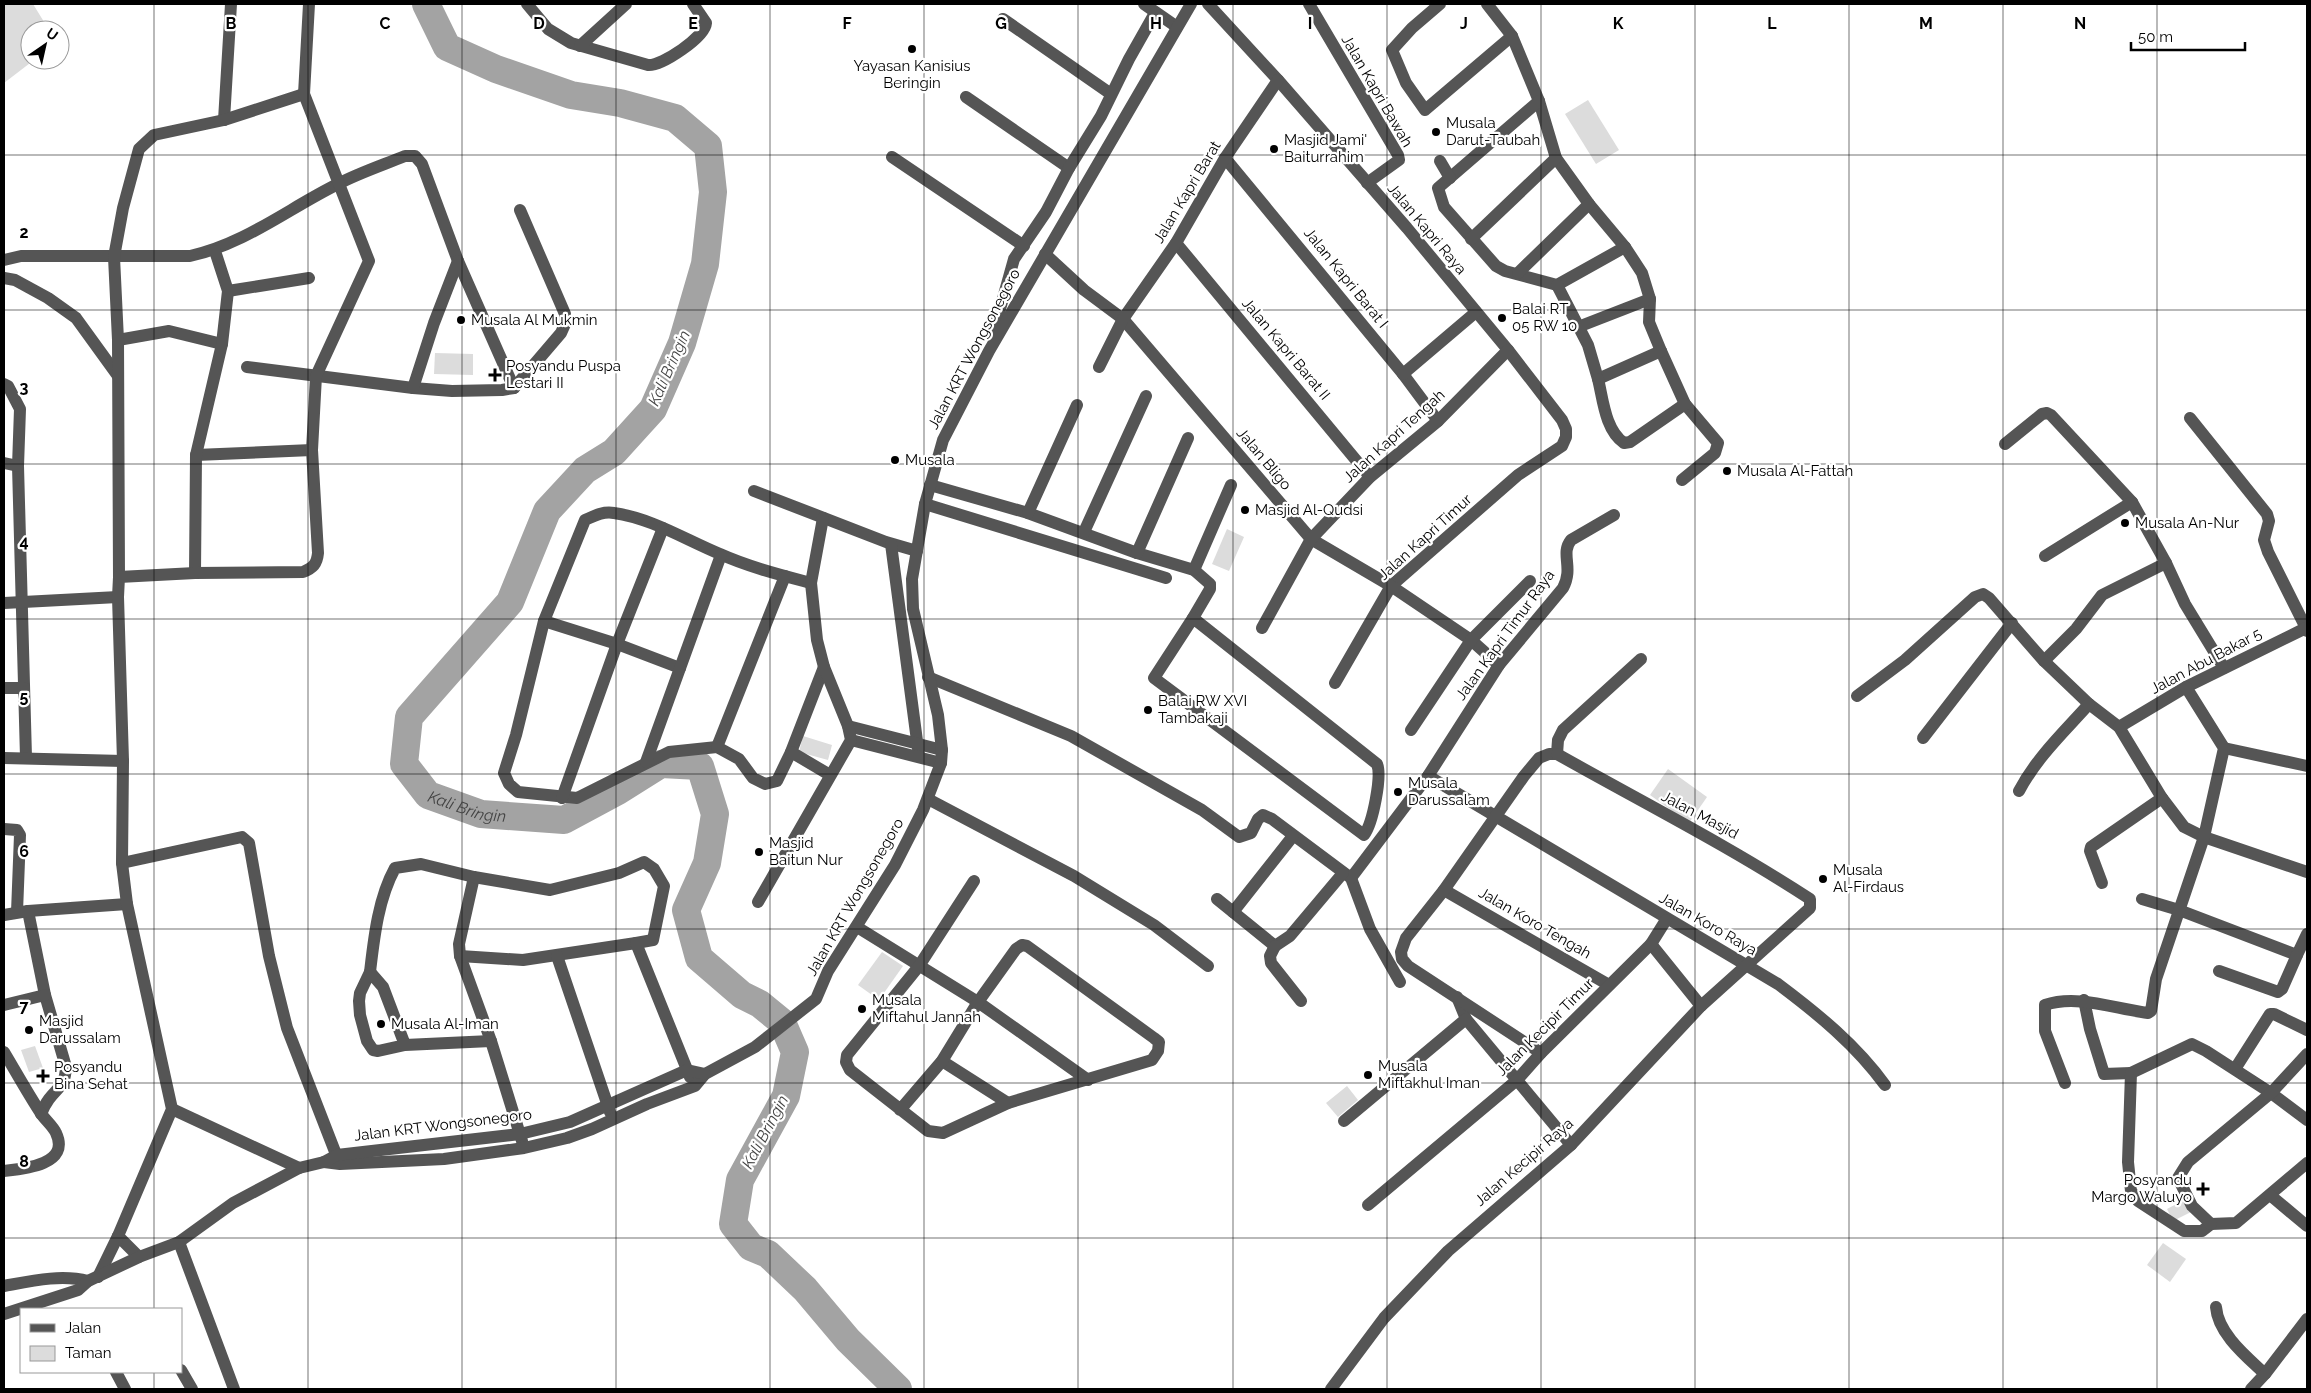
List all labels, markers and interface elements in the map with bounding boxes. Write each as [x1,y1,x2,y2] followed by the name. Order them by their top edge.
[226,14,237,33] text: B
[380,14,391,33] text: C
[533,14,545,33] text: D
[688,14,698,33] text: E
[842,14,852,33] text: F
[995,14,1007,33] text: G
[1150,14,1162,33] text: H
[1308,14,1312,33] text: I
[1460,14,1468,33] text: J
[1613,14,1624,33] text: K
[1767,14,1777,33] text: L
[1919,14,1933,33] text: M
[2074,14,2086,33] text: N
[20,20,70,70] north arrow
[2131,20,2245,52] scale bar
[43,25,61,44] text: U
[2138,28,2173,46] text: 50 m
[1338,32,1416,150] street label: Jalan Kapri Bawah
[906,43,918,55] marker: Yayasan Kanisius Beringin
[854,57,970,92] place label: Yayasan Kanisius Beringin
[1446,114,1540,149] place label: Musala Darut-Taubah
[1430,126,1442,138] marker: Musala Darut-Taubah
[1284,131,1367,166] place label: Masjid Jami' Baiturrahim
[1149,138,1225,246] street label: Jalan Kapri Barat
[1268,143,1280,155] marker: Masjid Jami' Baiturrahim
[1384,180,1470,278] street label: Jalan Kapri Raya
[19,223,29,242] text: 2
[1300,224,1392,332] street label: Jalan Kapri Barat I
[924,266,1024,432] street label: Jalan KRT Wongsonegoro
[1238,294,1334,404] street label: Jalan Kapri Barat II
[1512,300,1577,335] place label: Balai RT 05 RW 10
[471,311,598,329] place label: Musala Al Mukmin
[1496,312,1508,324] marker: Balai RT 05 RW 10
[455,314,467,326] marker: Musala Al Mukmin
[644,327,694,409] water label: Kali Bringin
[506,357,621,392] place label: Posyandu Puspa Lestari II
[488,368,502,382] marker: Posyandu Puspa Lestari II
[20,378,29,397] text: 3
[1340,386,1448,486] street label: Jalan Kapri Tengah
[1233,424,1295,494] street label: Jalan Bligo
[905,451,955,469] place label: Musala
[889,454,901,466] marker: Musala
[1737,462,1853,480] place label: Musala Al-Fattah
[1721,465,1733,477] marker: Musala Al-Fattah
[1375,490,1476,584] street label: Jalan Kapri Timur
[1255,501,1363,519] place label: Masjid Al-Qudsi
[1239,504,1251,516] marker: Masjid Al-Qudsi
[2135,514,2240,532] place label: Musala An-Nur
[2119,517,2131,529] marker: Musala An-Nur
[19,532,29,551] text: 4
[1452,566,1558,704] street label: Jalan Kapri Timur Raya
[2148,624,2264,698] street label: Jalan Abu Bakar 5
[20,687,29,706] text: 5
[1158,692,1247,727] place label: Balai RW XVI Tambakaji
[1142,704,1154,716] marker: Balai RW XVI Tambakaji
[1408,774,1490,809] place label: Musala Darussalam
[426,786,507,825] water label: Kali Bringin
[1392,786,1404,798] marker: Musala Darussalam
[1658,787,1742,843] street label: Jalan Masjid
[802,815,908,979] street label: Jalan KRT Wongsonegoro
[769,834,843,869] place label: Masjid Baitun Nur
[19,842,29,861] text: 6
[753,846,765,858] marker: Masjid Baitun Nur
[1833,861,1904,896] place label: Musala Al-Firdaus
[1817,873,1829,885] marker: Musala Al-Firdaus
[1476,884,1594,962] street label: Jalan Koro Tengah
[1656,889,1760,959] street label: Jalan Koro Raya
[1492,974,1598,1080] street label: Jalan Kecipir Timur
[872,991,981,1026] place label: Musala Miftahul Jannah
[20,997,29,1016] text: 7
[856,1003,868,1015] marker: Musala Miftahul Jannah
[39,1012,121,1047] place label: Masjid Darussalam
[391,1015,499,1033] place label: Musala Al-Iman
[375,1018,387,1030] marker: Musala Al-Iman
[23,1024,35,1036] marker: Masjid Darussalam
[1378,1057,1480,1092] place label: Musala Miftakhul Iman
[54,1058,128,1093] place label: Posyandu Bina Sehat
[36,1069,50,1083] marker: Posyandu Bina Sehat
[1362,1069,1374,1081] marker: Musala Miftakhul Iman
[738,1092,792,1172] water label: Kali Bringin
[353,1105,533,1145] street label: Jalan KRT Wongsonegoro
[1471,1114,1577,1210] street label: Jalan Kecipir Raya
[19,1152,29,1171] text: 8
[2091,1171,2192,1206] place label: Posyandu Margo Waluyo
[2196,1182,2210,1196] marker: Posyandu Margo Waluyo
[20,1308,182,1373] legend
[65,1319,101,1337] text: Jalan
[65,1344,111,1362] text: Taman

